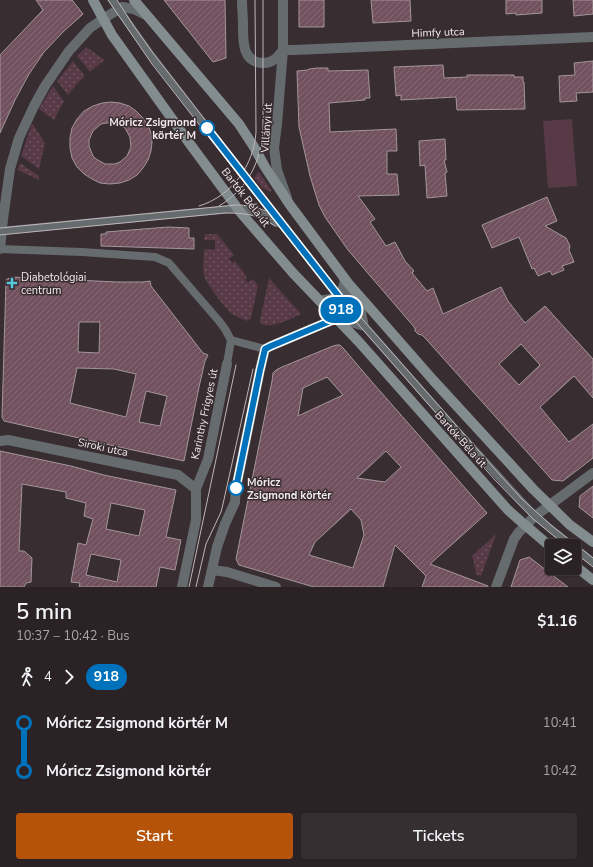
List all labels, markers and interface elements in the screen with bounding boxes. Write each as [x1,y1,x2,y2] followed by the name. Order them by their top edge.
[411,24,465,41] street label: Himfy utca
[257,103,276,154] street label: Villányi út
[109,115,196,143] place label: Móricz Zsigmond körtér M
[199,120,215,136] marker: Móricz Zsigmond körtér M
[218,165,273,230] street label: Bartók Béla út
[21,270,86,298] place label: Diabetológiai centrum
[6,277,18,289] marker: Diabetológiai centrum
[318,297,364,323] line badge: 918
[328,300,354,319] text: 918
[188,367,221,461] street label: Karinthy Frigyes út
[431,408,490,471] street label: Bartók Béla út
[76,435,130,460] street label: Siroki utca
[247,475,332,503] place label: Móricz Zsigmond körtér
[228,480,244,496] marker: Móricz Zsigmond körtér
[545,539,581,575] map controls
[545,539,581,575] button: layers
[16,597,72,627] text: 5 min
[537,611,577,631] text: $1.16
[16,627,130,645] text: 10:37 – 10:42 · Bus
[16,666,38,688] icon: walk
[58,666,80,688] icon: forward
[94,667,119,686] text: 918
[44,668,52,686] text: 4
[46,713,228,733] text: Móricz Zsigmond körtér M
[543,714,577,732] text: 10:41
[46,761,211,781] text: Móricz Zsigmond körtér
[543,762,577,780] text: 10:42
[16,813,293,859] button: Start
[301,813,577,859] button: Tickets

